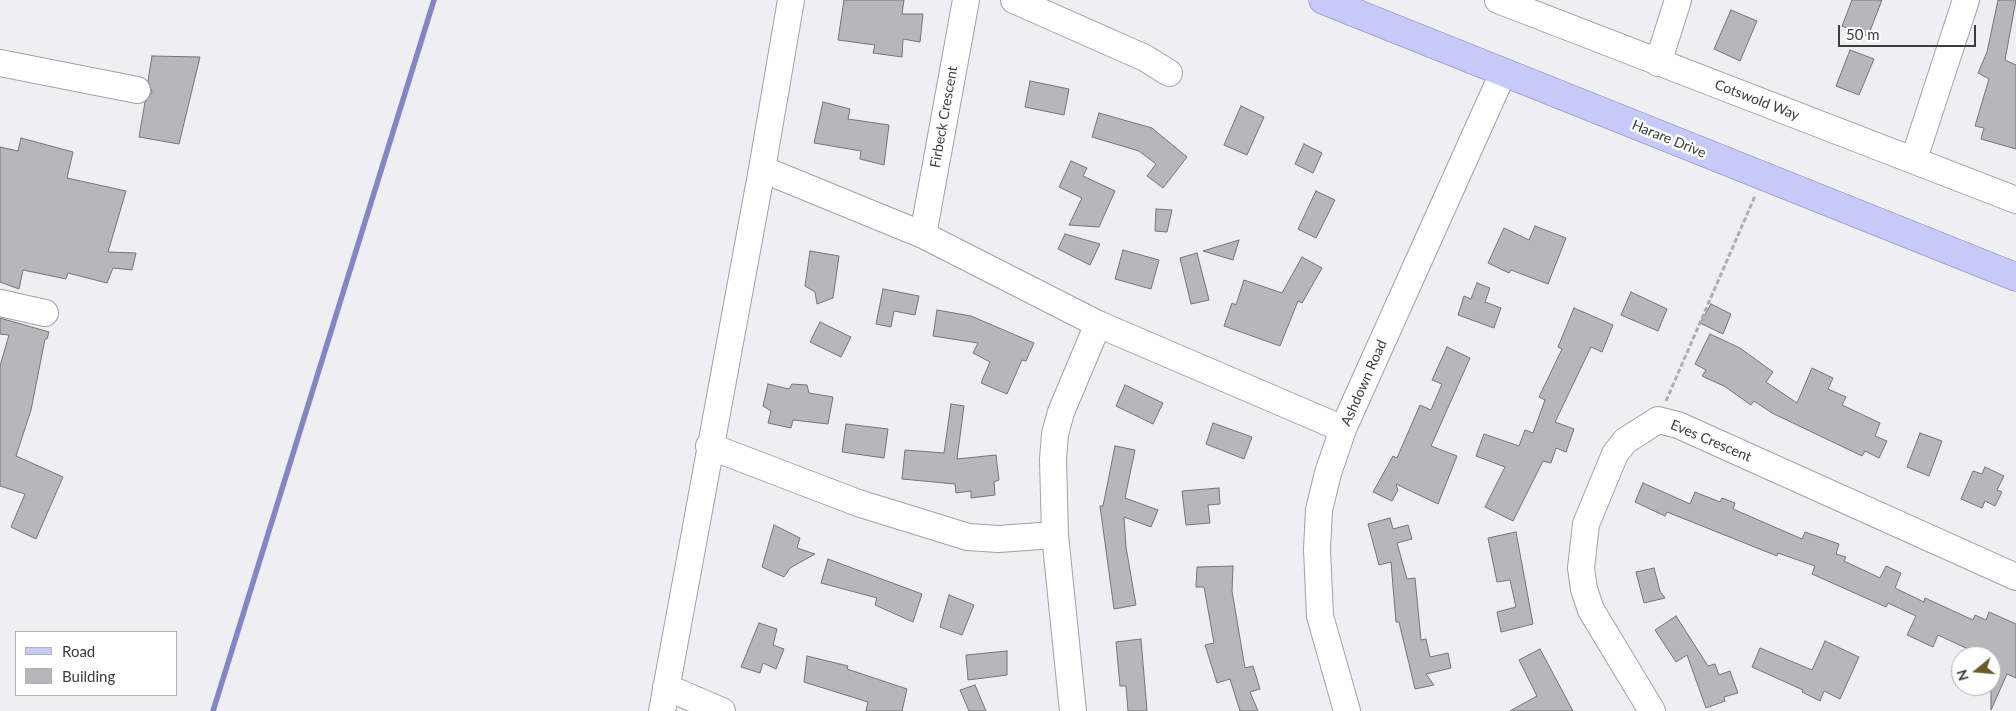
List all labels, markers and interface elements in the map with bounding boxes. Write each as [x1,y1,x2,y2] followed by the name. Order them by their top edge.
[1841,15,1978,47] scale bar
[1846,25,1880,43] text: 50 m
[927,65,961,169] street label: Firbeck Crescent
[1712,76,1802,124] street label: Cotswold Way
[1629,117,1709,161] street label: Harare Drive
[1338,337,1390,429] street label: Ashdown Road
[1668,416,1754,466] street label: Eves Crescent
[15,631,178,696] legend
[62,642,95,660] text: Road
[1951,646,2001,696] north arrow
[62,667,115,685] text: Building
[1952,668,1972,683] text: N

